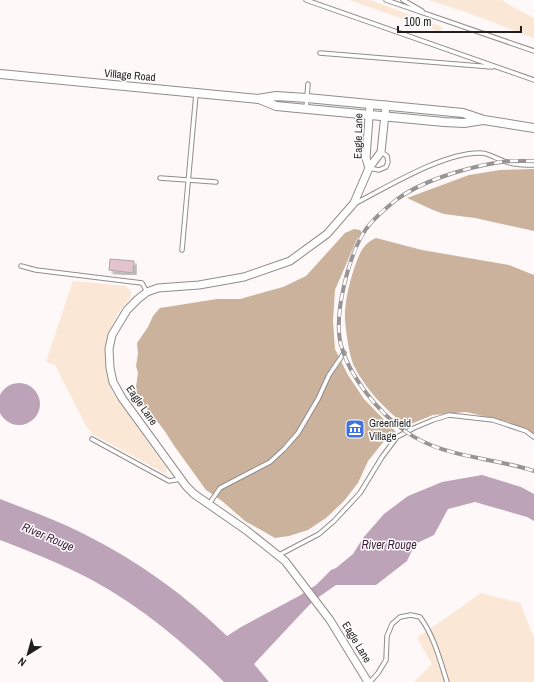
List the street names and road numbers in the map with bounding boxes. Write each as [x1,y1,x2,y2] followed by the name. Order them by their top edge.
[104,66,156,84] street label: Village Road
[351,113,365,159] street label: Eagle Lane
[123,382,161,428] street label: Eagle Lane
[339,619,375,665] street label: Eagle Lane

